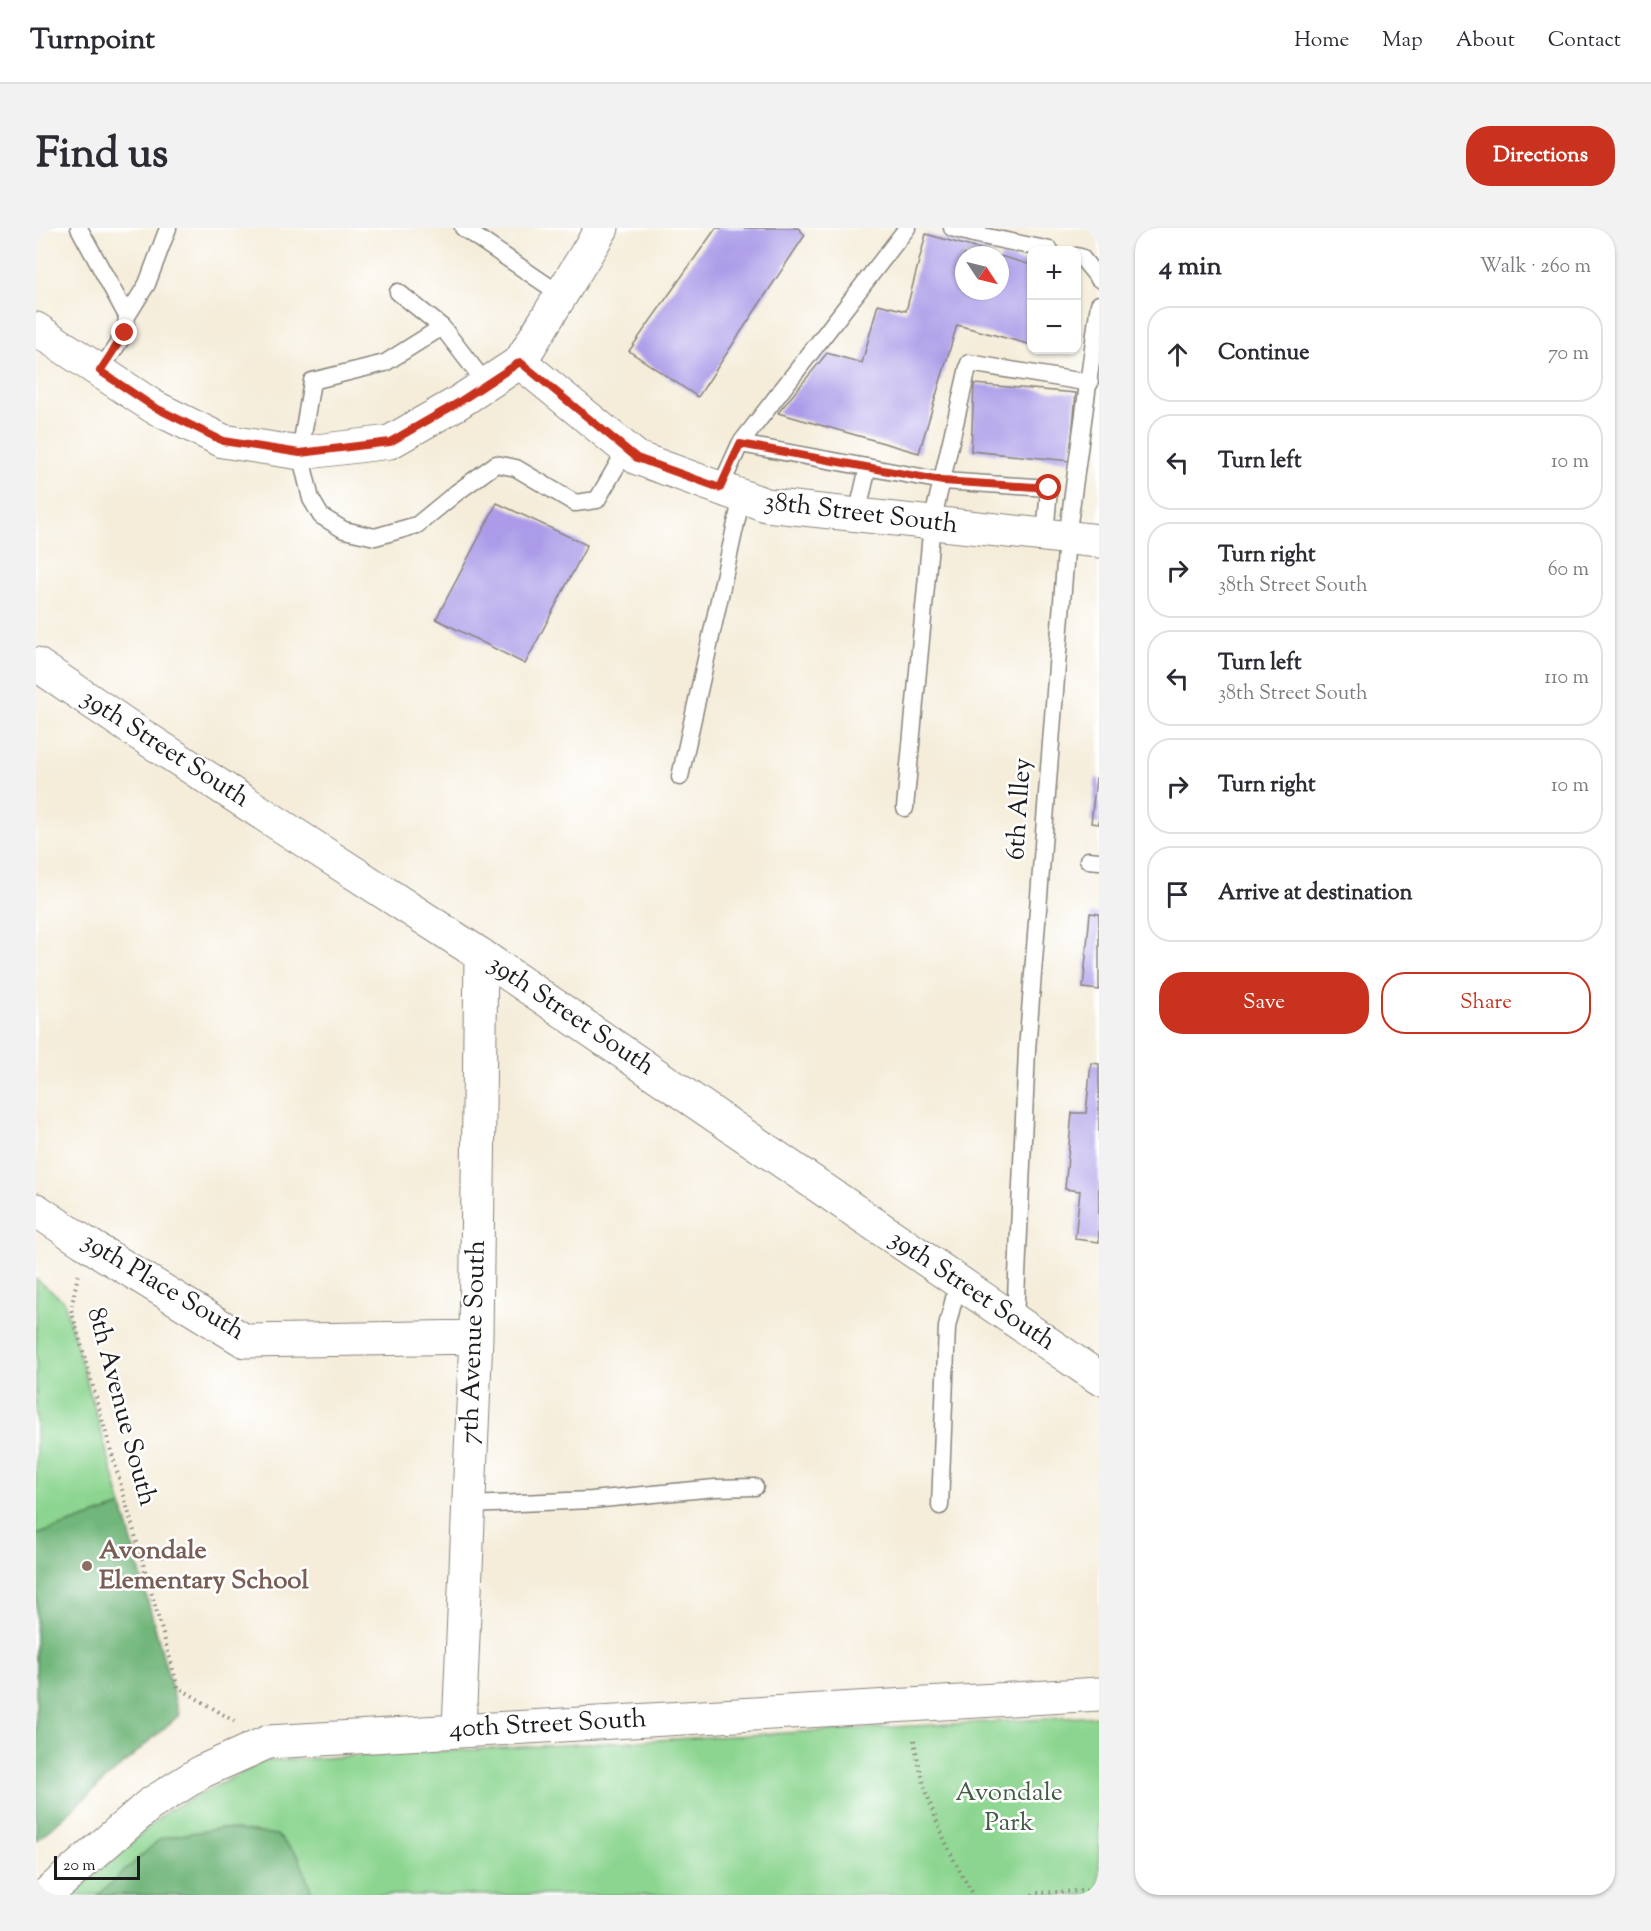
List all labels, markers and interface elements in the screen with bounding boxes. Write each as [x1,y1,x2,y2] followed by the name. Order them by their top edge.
[30,21,155,61] text: Turnpoint
[1294,26,1349,56] text: Home
[1382,26,1423,56] text: Map
[1456,26,1515,56] text: About
[1548,26,1621,56] text: Contact
[36,126,168,186] text: Find us
[1466,126,1615,186] button: Directions
[955,246,1009,300] north arrow
[1027,246,1081,354] map controls
[1027,246,1081,300] button: +
[1159,249,1222,286] text: 4 min
[1480,253,1591,282] text: Walk · 260 m
[1027,300,1081,354] button: −
[111,319,137,345] route end
[1161,338,1194,371] icon: ahead
[1218,338,1309,370] text: Continue
[1548,340,1589,369] text: 70 m
[1161,446,1194,479] icon: left
[1218,446,1301,478] text: Turn left
[1551,448,1589,477] text: 10 m
[1035,474,1061,500] route start
[762,484,960,544] street label: 38th Street South
[1218,540,1315,572] text: Turn right
[1161,554,1194,587] icon: right
[1548,556,1589,585] text: 60 m
[1218,572,1368,601] text: 38th Street South
[1218,648,1301,680] text: Turn left
[1161,662,1194,695] icon: left
[1544,664,1589,693] text: 110 m
[1218,680,1368,709] text: 38th Street South
[74,681,256,817] street label: 39th Street South
[998,757,1042,861] street label: 6th Alley
[1161,770,1194,803] icon: right
[1218,770,1315,802] text: Turn right
[1551,772,1589,801] text: 10 m
[1161,878,1194,911] icon: arrive
[1218,878,1413,910] text: Arrive at destination
[480,946,662,1086] street label: 39th Street South
[1159,972,1369,1034] button: Save
[1381,972,1591,1034] button: Share
[881,1221,1063,1361] street label: 39th Street South
[74,1224,252,1350] street label: 39th Place South
[452,1239,496,1445] street label: 7th Avenue South
[77,1304,165,1510] street label: 8th Avenue South
[99,1533,309,1600] place label: Avondale Elementary School
[80,1559,94,1573] marker: Avondale Elementary School
[448,1701,648,1749] street label: 40th Street South
[955,1775,1063,1842] park label: Avondale Park
[54,1853,140,1880] scale bar
[63,1855,96,1878] text: 20 m

